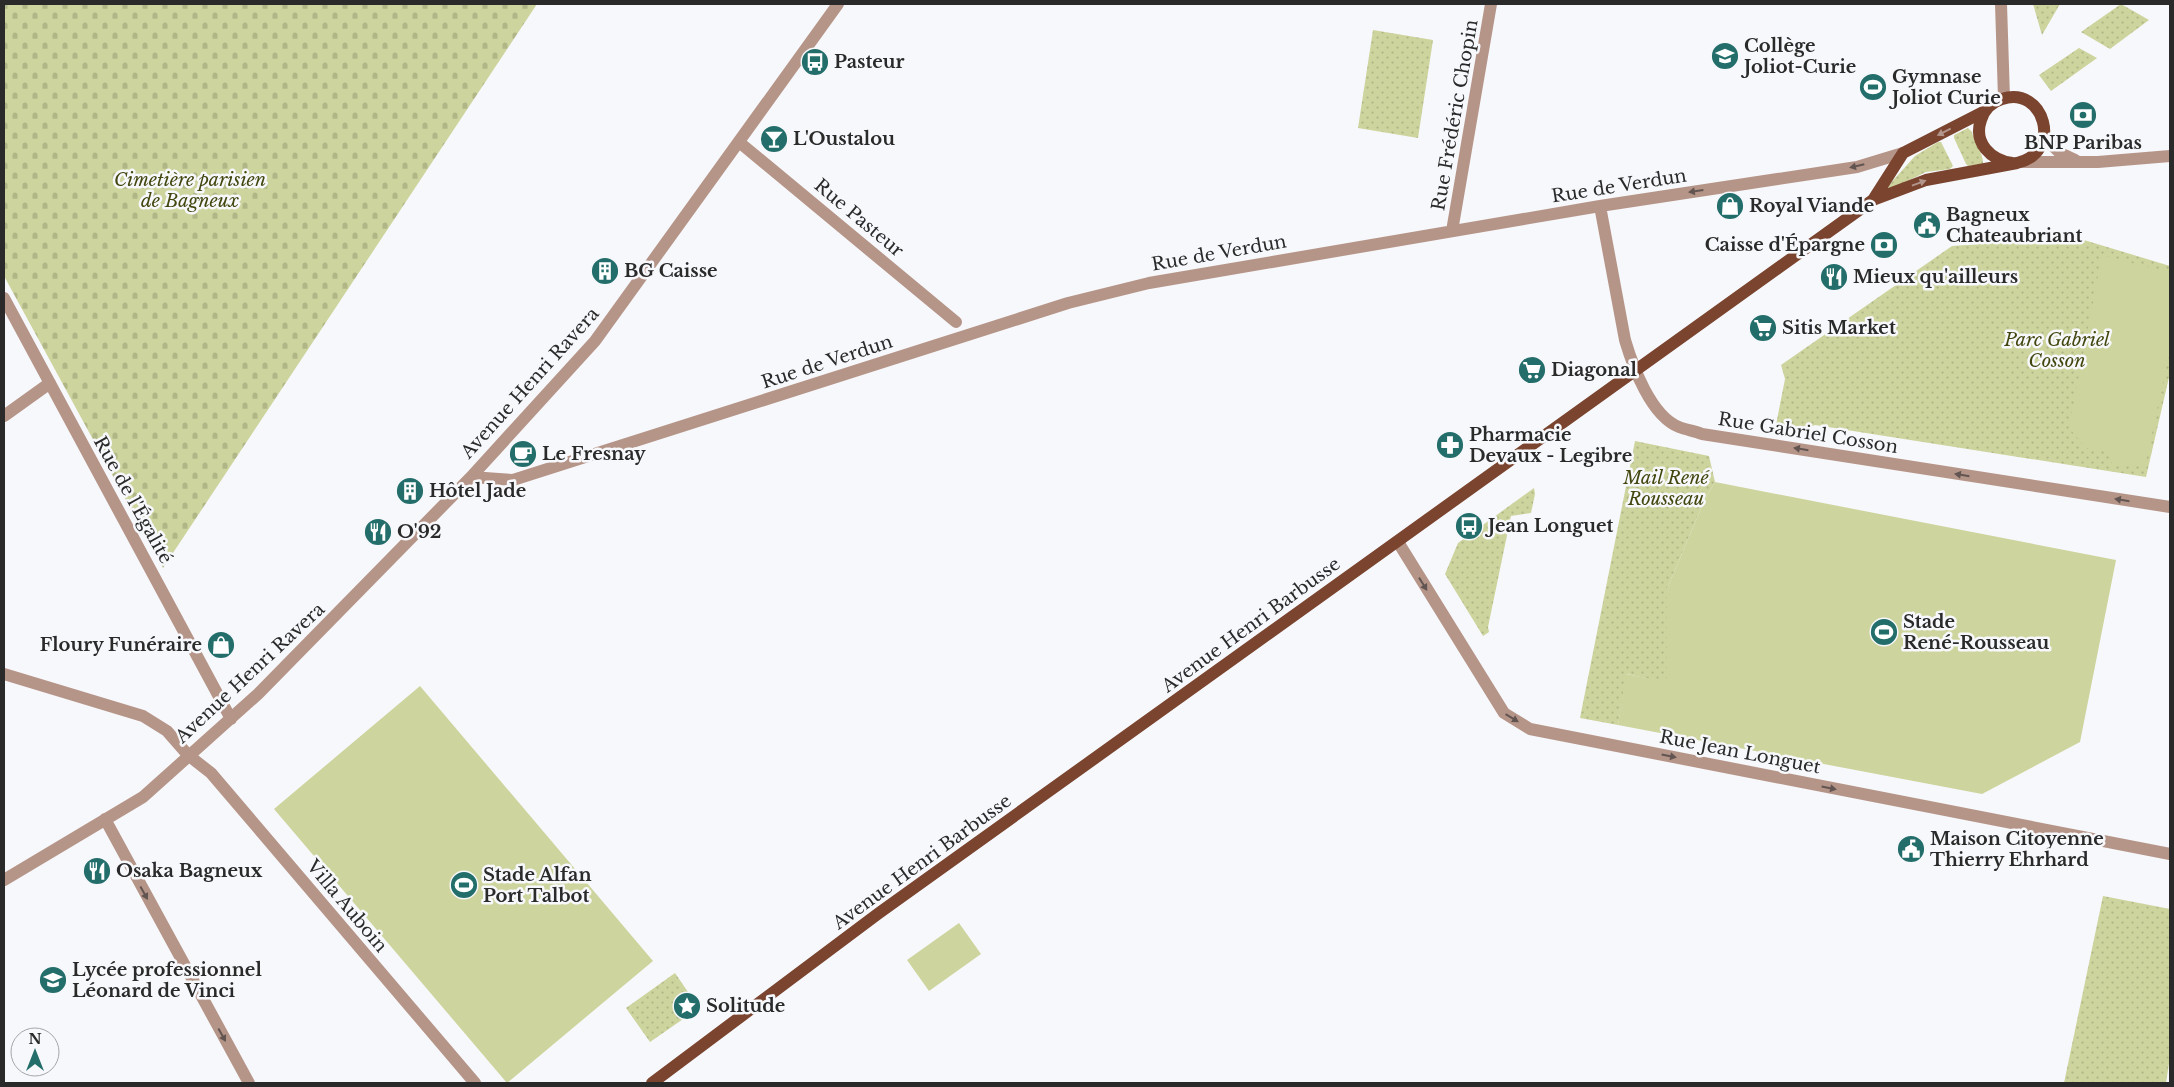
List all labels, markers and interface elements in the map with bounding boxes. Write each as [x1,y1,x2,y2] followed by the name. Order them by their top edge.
[1427,18,1483,212] street label: Rue Frédéric Chopin
[1740,35,1856,78] place label: Collège Joliot-Curie
[1710,41,1740,71] school or university icon: Collège Joliot-Curie
[800,47,830,77] bus stop icon: Pasteur
[834,51,905,73] place label: Pasteur
[1888,66,2001,109] place label: Gymnase Joliot Curie
[1858,72,1888,102] sports icon: Gymnase Joliot Curie
[2068,100,2098,130] bank icon: BNP Paribas
[759,124,789,154] bar icon: L'Oustalou
[793,128,895,150] place label: L'Oustalou
[1937,128,1951,136] one-way arrow
[2024,132,2142,154] place label: BNP Paribas
[1849,162,1864,170] one-way arrow
[1550,164,1688,208] street label: Rue de Verdun
[114,169,266,212] park label: Cimetière parisien de Bagneux
[810,174,908,262] street label: Rue Pasteur
[1911,179,1926,186] one-way arrow
[1688,188,1704,196] one-way arrow
[1715,191,1745,221] shop icon: Royal Viande
[1749,195,1874,217] place label: Royal Viande
[1946,204,2083,247] place label: Bagneux Chateaubriant
[1912,210,1942,240] public building icon: Bagneux Chateaubriant
[1150,230,1288,276] street label: Rue de Verdun
[1869,230,1899,260] bank icon: Caisse d'Épargne
[1705,233,1865,256] place label: Caisse d'Épargne
[590,256,620,286] building icon: BG Caisse
[624,260,718,282] place label: BG Caisse
[1819,262,1849,292] restaurant icon: Mieux qu'ailleurs
[1853,266,2018,288] place label: Mieux qu'ailleurs
[456,303,604,464] street label: Avenue Henri Ravera
[1748,313,1778,343] supermarket icon: Sitis Market
[1782,317,1896,339] place label: Sitis Market
[2003,329,2110,372] park label: Parc Gabriel Cosson
[759,330,895,394] street label: Rue de Verdun
[1517,355,1547,385] supermarket icon: Diagonal
[1551,359,1638,381] place label: Diagonal
[1716,408,1900,458] street label: Rue Gabriel Cosson
[1469,424,1632,467] place label: Pharmacie Devaux - Legibre
[1435,430,1465,460] pharmacy icon: Pharmacie Devaux - Legibre
[89,432,178,567] street label: Rue de l'Égalité
[508,439,538,469] cafe icon: Le Fresnay
[542,443,646,465] place label: Le Fresnay
[1793,445,1809,453] one-way arrow
[1622,467,1710,510] park label: Mail René Rousseau
[1953,470,1969,478] one-way arrow
[395,476,425,506] building icon: Hôtel Jade
[429,480,526,502] place label: Hôtel Jade
[2114,495,2130,503] one-way arrow
[1454,511,1484,541] bus stop icon: Jean Longuet
[1484,515,1614,537] place label: Jean Longuet
[363,517,393,547] restaurant icon: O'92
[397,521,442,543] place label: O'92
[1157,553,1345,698] street label: Avenue Henri Barbusse
[1418,577,1428,591] one-way arrow
[170,598,329,748] street label: Avenue Henri Ravera
[1903,611,2050,654] place label: Stade René-Rousseau
[1869,617,1899,647] sports icon: Stade René-Rousseau
[206,630,236,660] shop icon: Floury Funéraire
[40,634,202,656] place label: Floury Funéraire
[1506,714,1519,723] one-way arrow
[1658,726,1823,778] street label: Rue Jean Longuet
[1662,753,1678,761] one-way arrow
[1821,784,1837,792] one-way arrow
[828,790,1016,935] street label: Avenue Henri Barbusse
[1930,828,2104,871] place label: Maison Citoyenne Thierry Ehrhard
[1896,834,1926,864] public building icon: Maison Citoyenne Thierry Ehrhard
[301,855,392,957] street label: Villa Auboin
[82,856,112,886] restaurant icon: Osaka Bagneux
[116,860,263,882] place label: Osaka Bagneux
[483,864,591,907] place label: Stade Alfan Port Talbot
[449,870,479,900] sports icon: Stade Alfan Port Talbot
[140,886,148,900] one-way arrow
[72,959,262,1002] place label: Lycée professionnel Léonard de Vinci
[38,965,68,995] school or university icon: Lycée professionnel Léonard de Vinci
[672,991,702,1021] place icon: Solitude
[706,995,785,1017] place label: Solitude
[10,1027,60,1077] north arrow
[218,1029,227,1042] one-way arrow
[28,1030,42,1048] text: N

